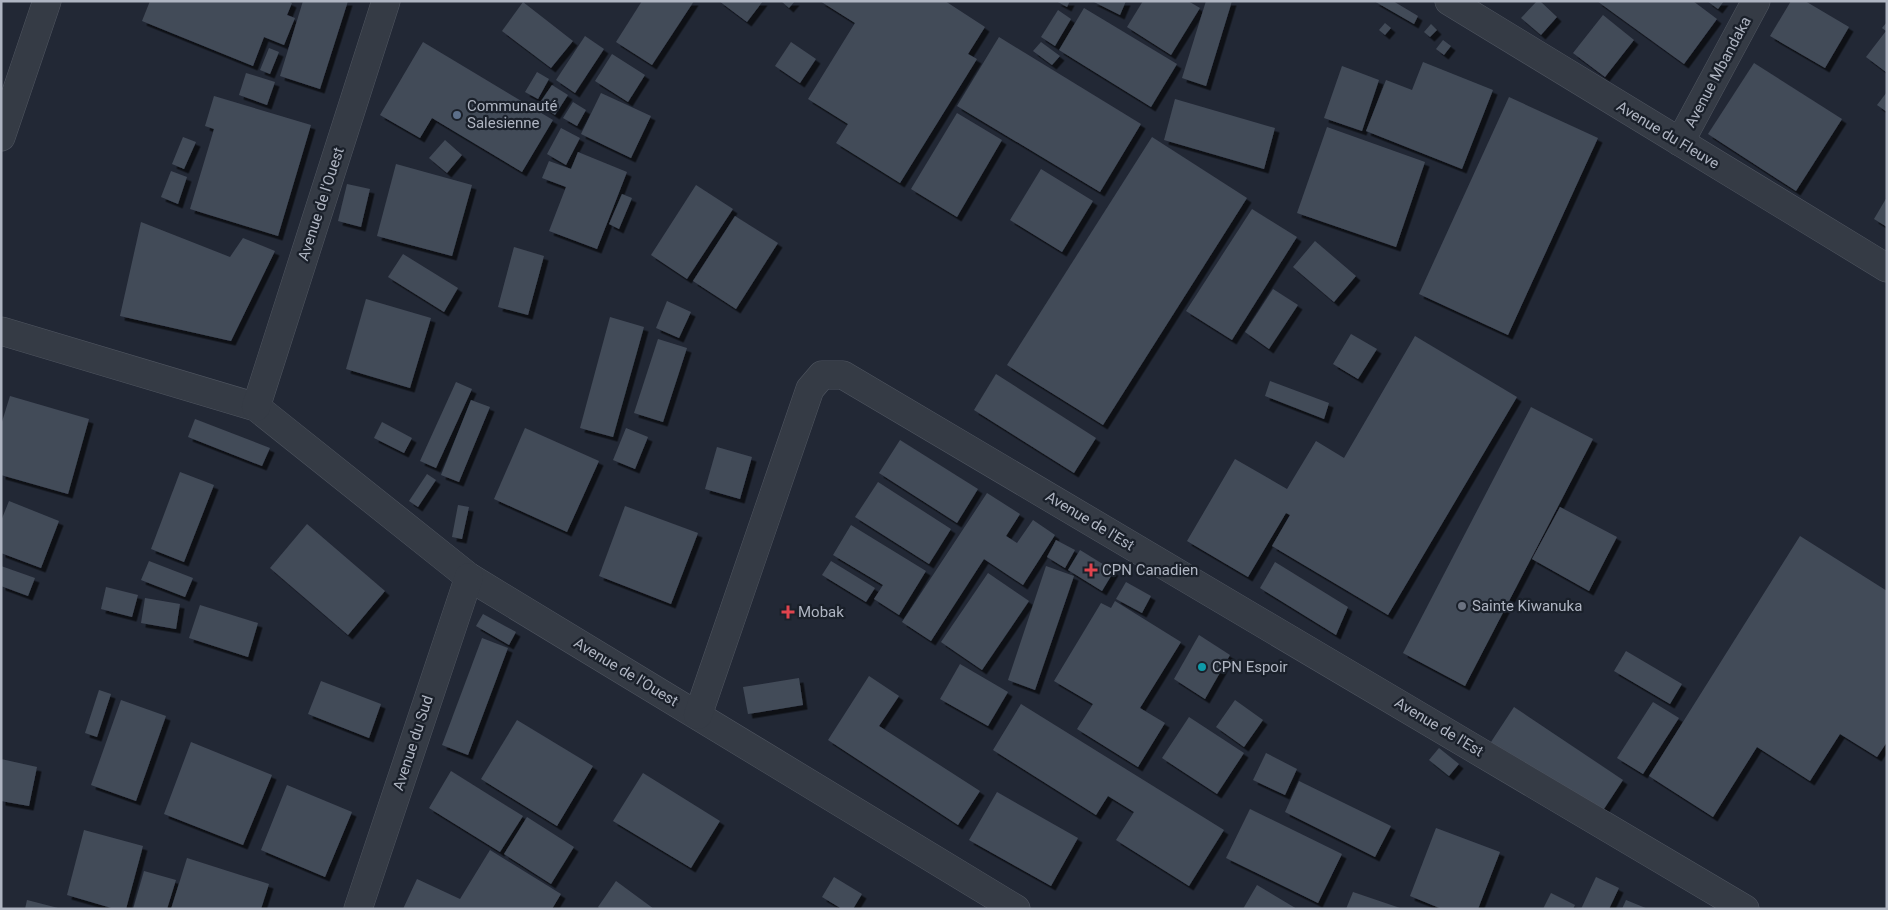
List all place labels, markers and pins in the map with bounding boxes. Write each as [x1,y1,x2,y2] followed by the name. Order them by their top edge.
[467,97,558,132] place label: Communauté Salesienne
[451,109,463,121] marker: Communauté Salesienne
[1102,561,1198,579] place label: CPN Canadien
[1084,563,1098,577] marker: CPN Canadien
[1472,597,1582,615] place label: Sainte Kiwanuka
[1456,600,1468,612] marker: Sainte Kiwanuka
[798,603,844,621] place label: Mobak
[782,606,794,618] marker: Mobak
[1212,658,1288,676] place label: CPN Espoir
[1196,661,1208,673] marker: CPN Espoir

